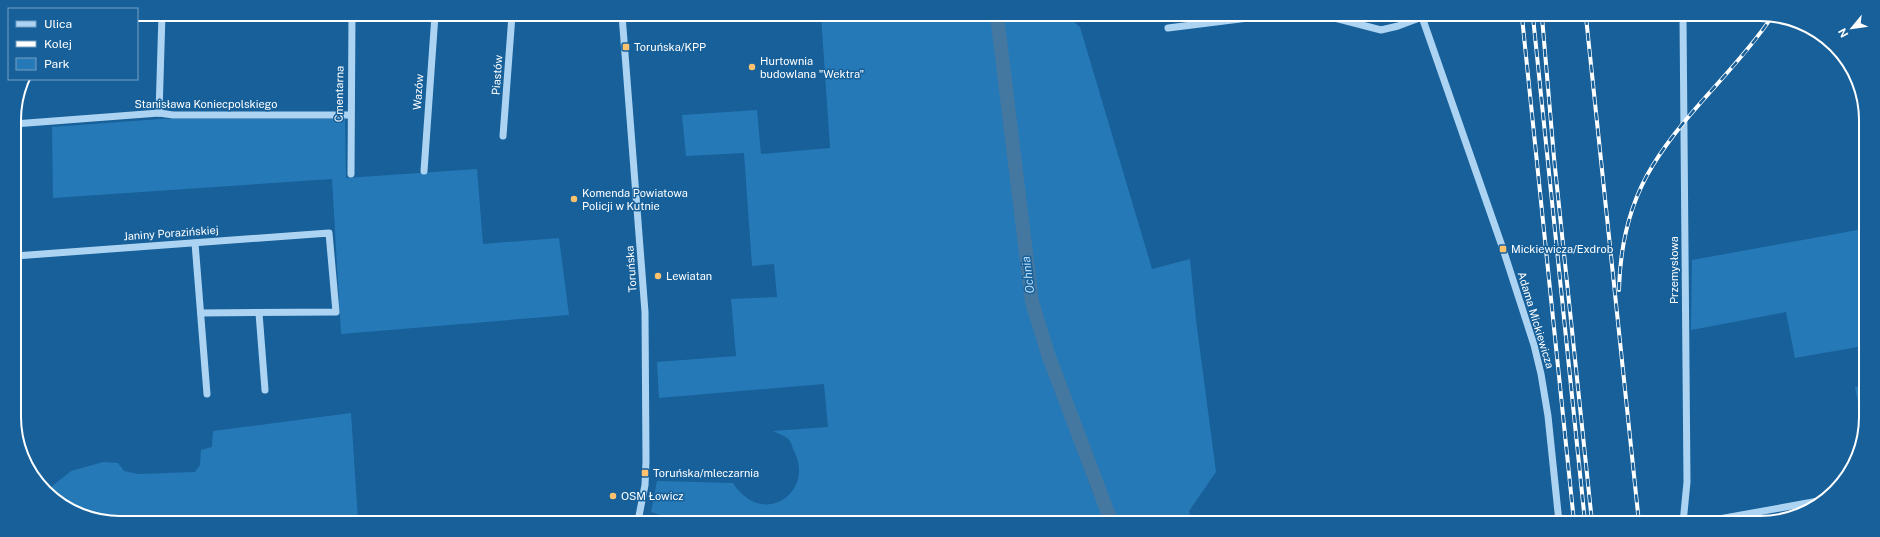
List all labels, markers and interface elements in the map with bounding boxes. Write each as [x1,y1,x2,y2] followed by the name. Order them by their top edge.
[8,8,138,80] legend
[1832,8,1872,48] north arrow
[44,17,72,31] text: Ulica
[1836,26,1851,40] text: N
[44,37,72,51] text: Kolej
[634,41,706,53] place label: Toruńska/KPP
[621,42,631,52] marker: Toruńska/KPP
[490,54,504,95] street label: Piastów
[760,55,864,80] place label: Hurtownia budowlana "Wektra"
[44,57,70,71] text: Park
[747,62,757,72] marker: Hurtownia budowlana "Wektra"
[333,66,345,122] street label: Cmentarna
[411,73,425,110] street label: Wazów
[134,98,278,110] street label: Stanisława Koniecpolskiego
[582,187,688,212] place label: Komenda Powiatowa Policji w Kutnie
[569,194,579,204] marker: Komenda Powiatowa Policji w Kutnie
[123,224,219,242] street label: Janiny Porazińskiej
[1668,236,1680,304] street label: Przemysłowa
[1511,243,1614,255] place label: Mickiewicza/Exdrob
[1498,244,1508,254] marker: Mickiewicza/Exdrob
[623,245,639,293] street label: Toruńska
[1019,256,1037,294] water label: Ochnia
[666,270,712,282] place label: Lewiatan
[1516,270,1556,370] street label: Adama Mickiewicza
[653,271,663,281] marker: Lewiatan
[653,467,759,479] place label: Toruńska/mleczarnia
[640,468,650,478] marker: Toruńska/mleczarnia
[621,490,684,502] place label: OSM Łowicz
[608,491,618,501] marker: OSM Łowicz

